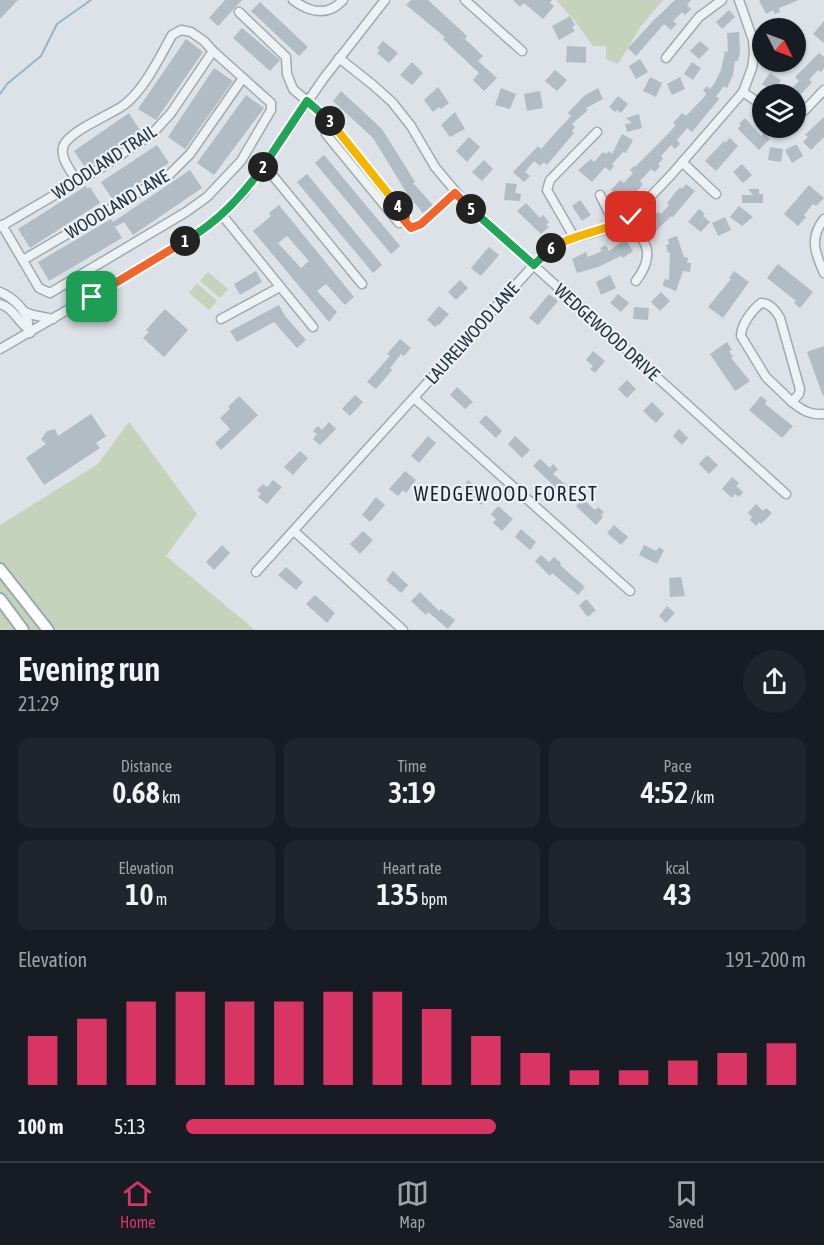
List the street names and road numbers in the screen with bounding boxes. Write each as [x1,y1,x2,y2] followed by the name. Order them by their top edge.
[48,120,160,204] street label: WOODLAND TRAIL
[61,165,173,243] street label: WOODLAND LANE
[421,278,523,388] street label: LAURELWOOD LANE
[550,279,664,385] street label: WEDGEWOOD DRIVE

